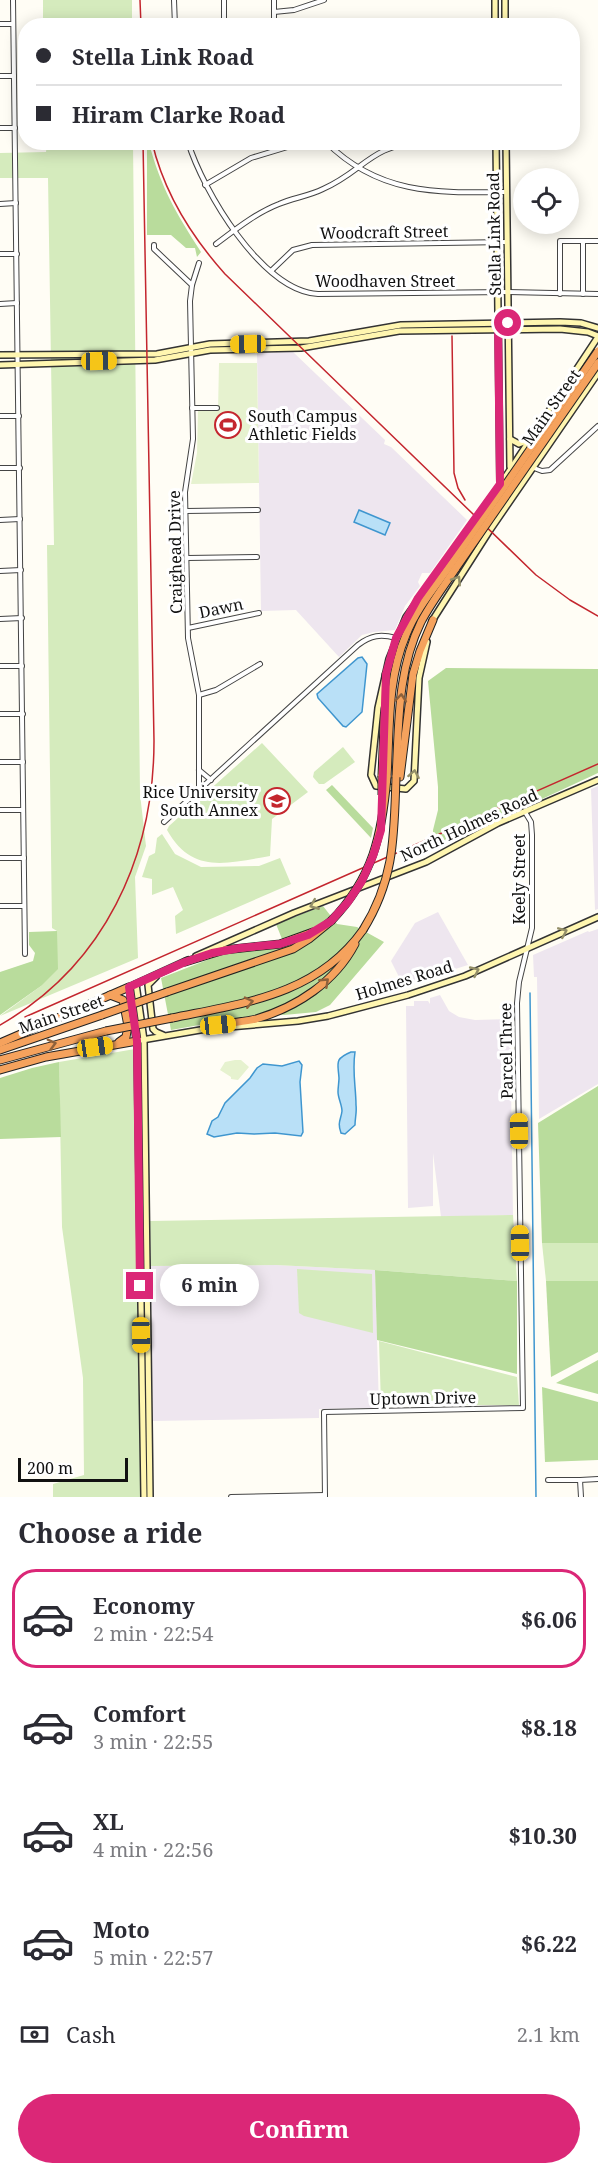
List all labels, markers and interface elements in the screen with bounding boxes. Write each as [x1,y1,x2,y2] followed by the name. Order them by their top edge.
[72,41,254,71] text: Stella Link Road
[72,99,285,129] text: Hiram Clarke Road
[513,168,579,234] map controls
[513,168,579,234] button: locate
[482,172,506,296] street label: Stella Link Road
[320,220,449,244] street label: Woodcraft Street
[315,270,455,292] street label: Woodhaven Street
[494,309,521,336] route start
[230,335,266,353] car
[81,352,117,370] car
[517,364,586,449] street label: Main Street
[248,405,357,445] place label: South Campus Athletic Fields
[213,410,243,440] sports icon: South Campus Athletic Fields
[163,490,187,614] street label: Craighead Drive
[450,576,462,586] one-way arrow
[197,593,245,623] street label: Dawn
[394,693,407,702] one-way arrow
[407,769,420,779] one-way arrow
[143,781,259,821] place label: Rice University South Annex
[397,783,542,867] street label: North Holmes Road
[262,786,292,816] school or university icon: Rice University South Annex
[508,833,530,924] street label: Keely Street
[309,898,320,910] one-way arrow
[557,927,568,939] one-way arrow
[353,955,455,1005] street label: Holmes Road
[469,967,480,979] one-way arrow
[318,978,329,989] one-way arrow
[16,989,107,1039] street label: Main Street
[244,996,254,1009] one-way arrow
[494,1003,518,1099] street label: Parcel Three
[199,1014,237,1036] car
[76,1036,114,1058] car
[47,1039,57,1052] one-way arrow
[510,1113,528,1149] car
[511,1225,529,1261] car
[161,1265,260,1307] callout: 6 min
[181,1271,238,1298] text: 6 min
[126,1272,153,1299] route end
[132,1317,150,1353] car
[370,1386,476,1410] street label: Uptown Drive
[18,1455,128,1482] scale bar
[27,1457,73,1479] text: 200 m
[18,1514,203,1551] text: Choose a ride
[93,1590,195,1620] text: Economy
[21,1592,75,1646] icon: car
[521,1604,577,1634] text: $6.06
[93,1620,213,1647] text: 2 min · 22:54
[93,1698,186,1728] text: Comfort
[21,1700,75,1754] icon: car
[521,1712,577,1742] text: $8.18
[93,1728,213,1755] text: 3 min · 22:55
[93,1806,124,1836] text: XL
[21,1808,75,1862] icon: car
[508,1820,577,1850] text: $10.30
[93,1836,213,1863] text: 4 min · 22:56
[93,1914,150,1944] text: Moto
[21,1916,75,1970] icon: car
[521,1928,577,1958] text: $6.22
[93,1944,213,1971] text: 5 min · 22:57
[18,2018,51,2051] icon: cash
[66,2019,116,2049] text: Cash
[517,2021,580,2048] text: 2.1 km
[18,2094,580,2163] button: Confirm

